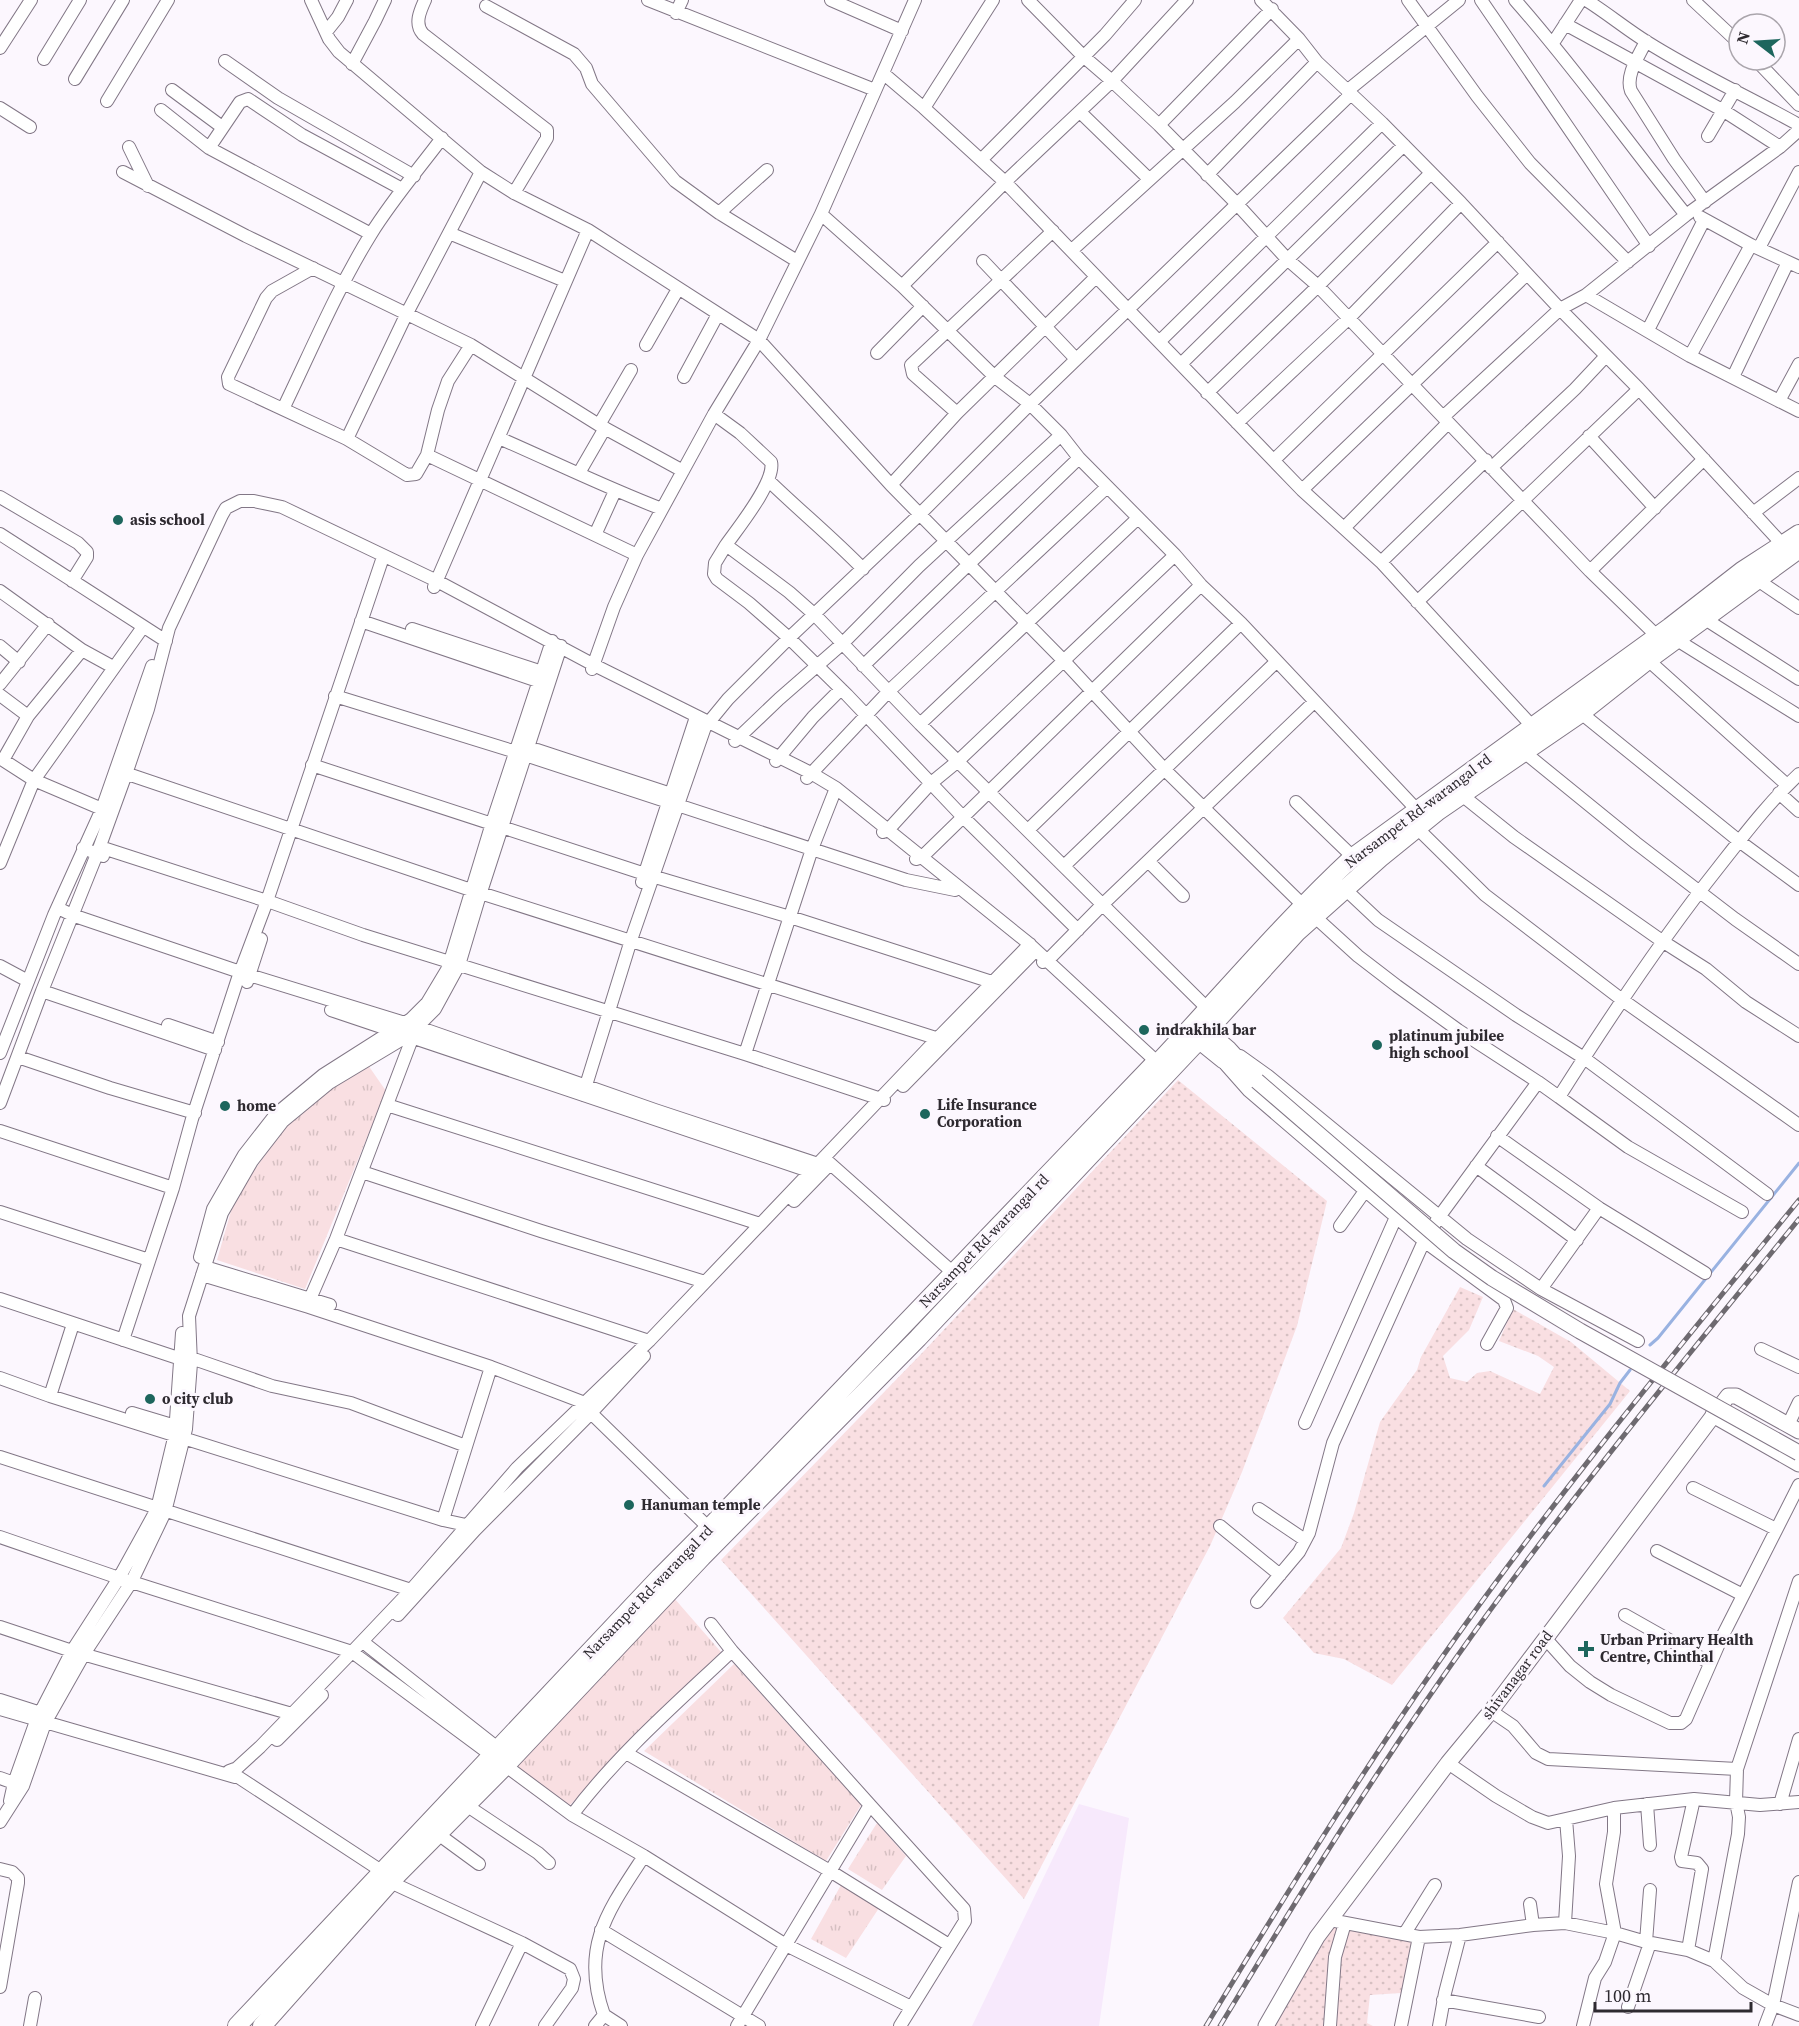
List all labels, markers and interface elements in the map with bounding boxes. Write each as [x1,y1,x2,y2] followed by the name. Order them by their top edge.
[1727,12,1787,72] north arrow
[1730,28,1755,46] text: N
[130,509,205,530] place label: asis school
[111,513,125,527] marker: asis school
[1340,748,1496,873] street label: Narsampet Rd-warangal rd
[1156,1019,1256,1040] place label: indrakhila bar
[1137,1023,1151,1037] marker: indrakhila bar
[1389,1025,1504,1063] place label: platinum jubilee high school
[1370,1038,1384,1052] marker: platinum jubilee high school
[937,1094,1037,1132] place label: Life Insurance Corporation
[237,1095,276,1116] place label: home
[218,1099,232,1113] marker: home
[918,1107,932,1121] marker: Life Insurance Corporation
[914,1169,1054,1312] street label: Narsampet Rd-warangal rd
[162,1388,233,1409] place label: o city club
[143,1392,157,1406] marker: o city club
[641,1494,761,1515] place label: Hanuman temple
[622,1498,636,1512] marker: Hanuman temple
[578,1520,718,1663] street label: Narsampet Rd-warangal rd
[1476,1625,1557,1724] street label: shivanagar road
[1600,1629,1754,1667] place label: Urban Primary Health Centre, Chinthal
[1577,1640,1595,1658] marker: Urban Primary Health Centre, Chinthal
[1595,1975,1751,2013] scale bar
[1604,1983,1651,2008] text: 100 m

